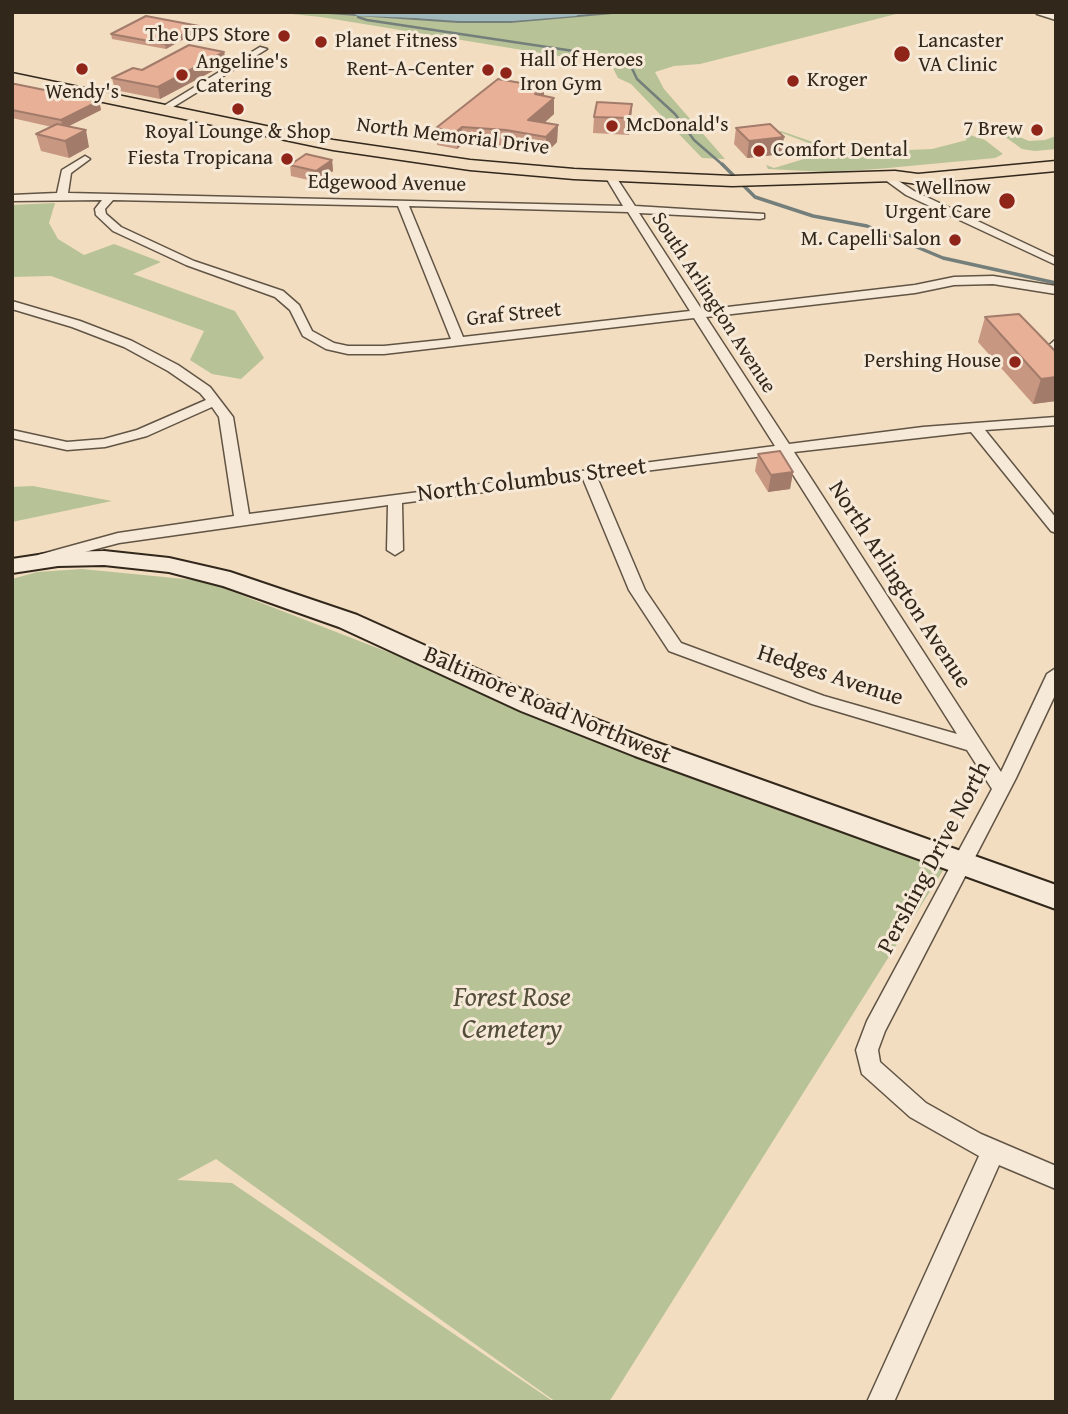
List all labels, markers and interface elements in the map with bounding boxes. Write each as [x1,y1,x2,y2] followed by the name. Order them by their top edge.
[145,23,270,49] place label: The UPS Store
[276,28,292,44] marker: The UPS Store
[335,29,458,55] place label: Planet Fitness
[918,29,1003,79] place label: Lancaster VA Clinic
[313,34,329,50] marker: Planet Fitness
[892,44,912,64] marker: Lancaster VA Clinic
[520,48,643,98] place label: Hall of Heroes Iron Gym
[196,50,288,100] place label: Angeline's Catering
[347,57,474,83] place label: Rent-A-Center
[74,61,90,77] marker: Wendy's
[480,62,496,78] marker: Rent-A-Center
[498,65,514,81] marker: Hall of Heroes Iron Gym
[174,67,190,83] marker: Angeline's Catering
[807,68,867,94] place label: Kroger
[785,73,801,89] marker: Kroger
[45,80,119,106] place label: Wendy's
[230,101,246,117] marker: Royal Lounge & Shop
[355,113,551,161] street label: North Memorial Drive
[626,113,729,139] place label: McDonald's
[963,117,1023,143] place label: 7 Brew
[604,118,620,134] marker: McDonald's
[145,120,331,146] place label: Royal Lounge & Shop
[1029,122,1045,138] marker: 7 Brew
[773,138,908,164] place label: Comfort Dental
[751,143,767,159] marker: Comfort Dental
[128,146,273,172] place label: Fiesta Tropicana
[279,151,295,167] marker: Fiesta Tropicana
[308,170,466,198] street label: Edgewood Avenue
[885,176,991,226] place label: Wellnow Urgent Care
[997,191,1017,211] marker: Wellnow Urgent Care
[645,208,781,398] street label: South Arlington Avenue
[801,227,941,253] place label: M. Capelli Salon
[947,232,963,248] marker: M. Capelli Salon
[465,297,563,333] street label: Graf Street
[864,349,1001,375] place label: Pershing House
[1007,354,1023,370] marker: Pershing House
[416,453,648,509] street label: North Columbus Street
[821,476,977,694] street label: North Arlington Avenue
[753,639,907,713] street label: Hedges Avenue
[419,641,675,771] street label: Baltimore Road Northwest
[872,757,998,959] street label: Pershing Drive North
[453,982,571,1048] park label: Forest Rose Cemetery

